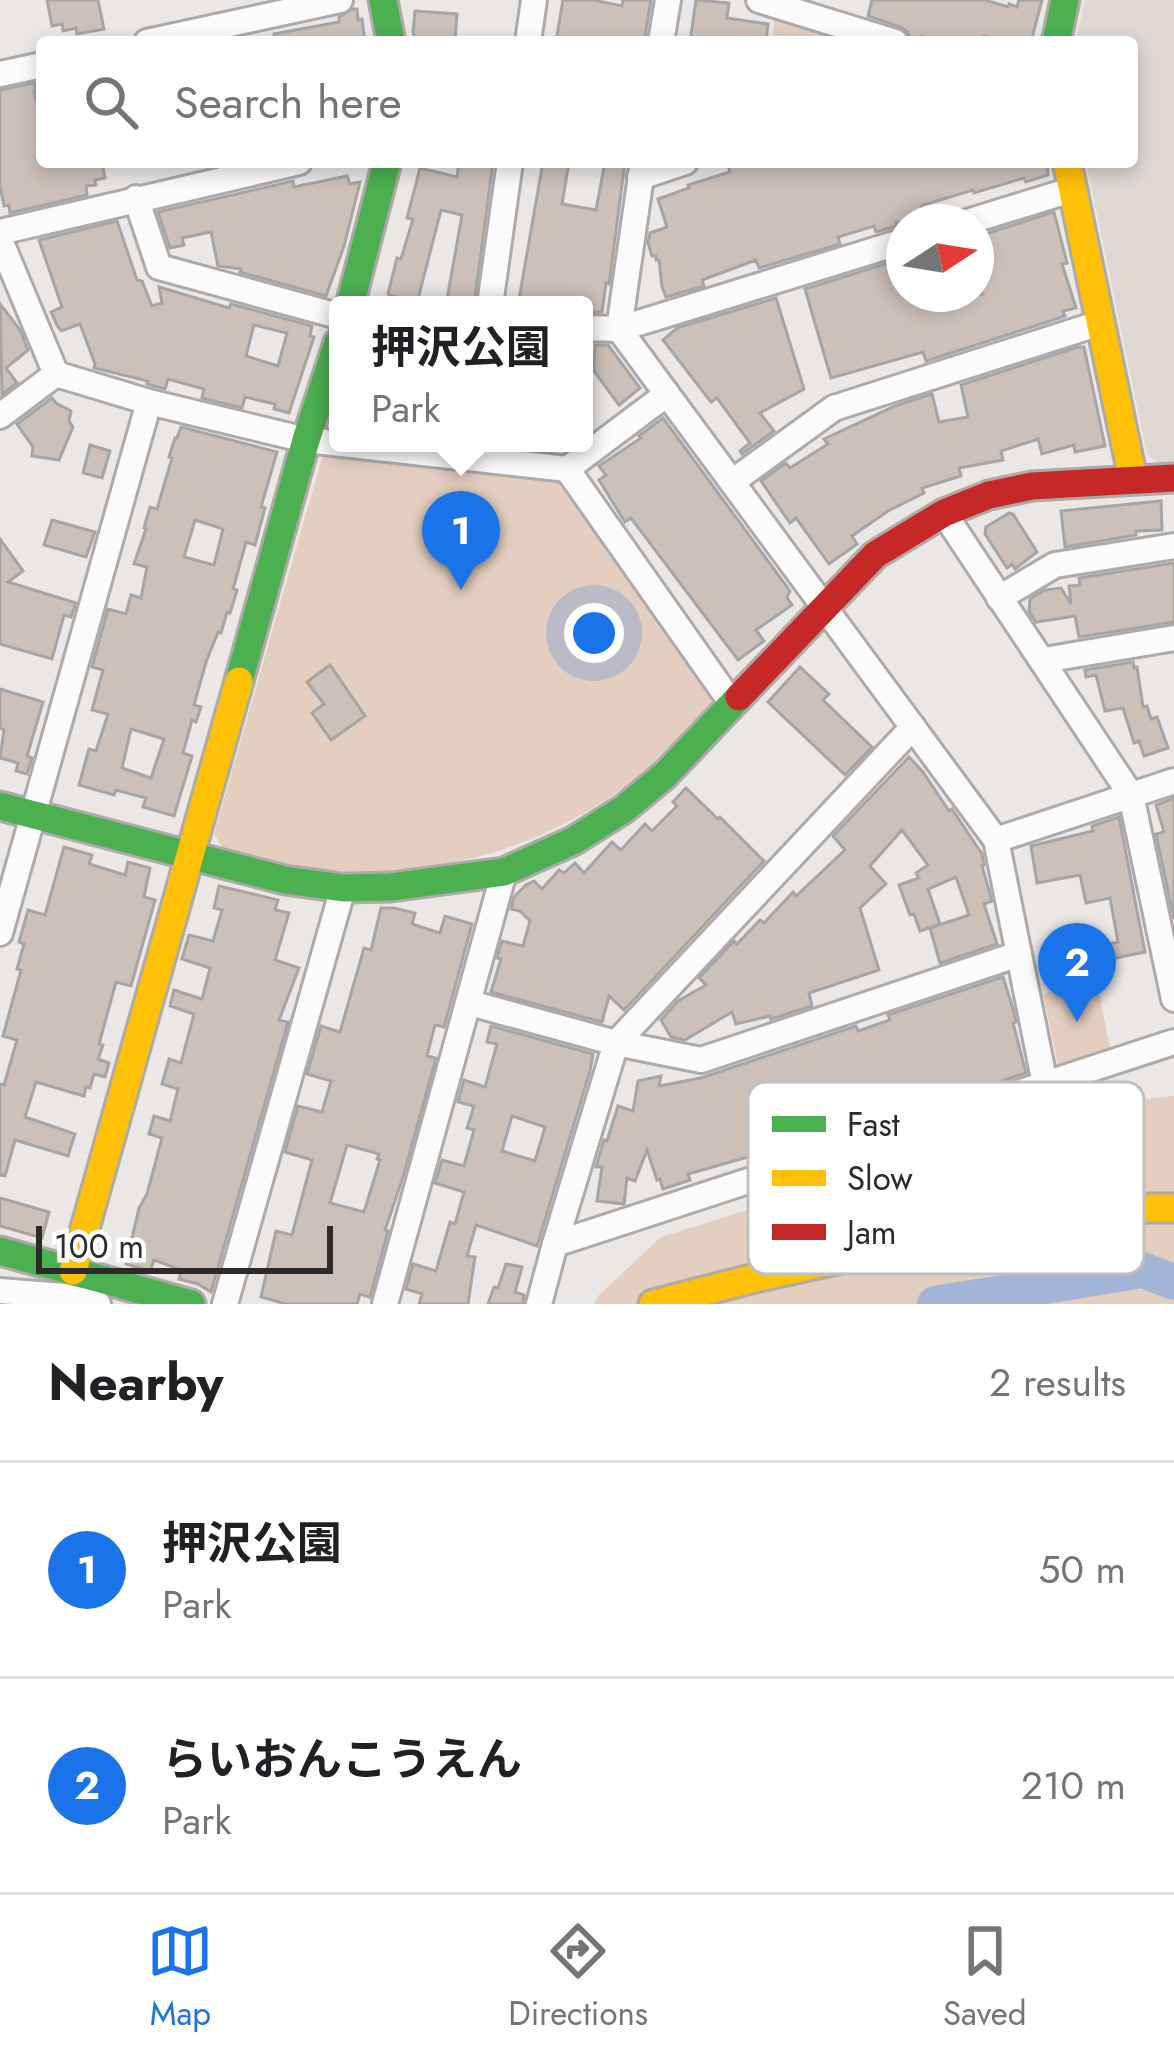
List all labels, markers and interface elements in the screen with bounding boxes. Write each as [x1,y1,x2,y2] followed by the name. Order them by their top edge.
[36,36,1138,168] search box
[78,69,144,135] icon: search
[174,70,402,135] text: Search here
[886,204,994,312] north arrow
[329,296,593,452] popup
[371,315,551,380] text: 押沢公園
[371,380,440,437] text: Park
[422,491,500,590] pin: 1
[564,603,624,663] your location
[1038,923,1116,1022] pin: 2
[748,1082,1144,1274] legend
[847,1101,900,1148] text: Fast
[847,1155,913,1202] text: Slow
[843,1209,897,1256] text: Jam
[36,1220,333,1273] scale bar
[54,1223,144,1270] text: 100 m
[48,1345,223,1419] text: Nearby
[989,1354,1126,1411] text: 2 results
[162,1511,342,1576] text: 押沢公園
[77,1541,97,1598] text: 1
[1038,1541,1126,1598] text: 50 m
[162,1576,232,1633] text: Park
[162,1727,522,1792] text: らいおんこうえん
[74,1757,100,1814] text: 2
[1021,1757,1126,1814] text: 210 m
[162,1792,232,1849] text: Park
[147,1918,213,2037] tab: Map
[508,1918,648,2037] tab: Directions
[943,1918,1027,2037] tab: Saved

